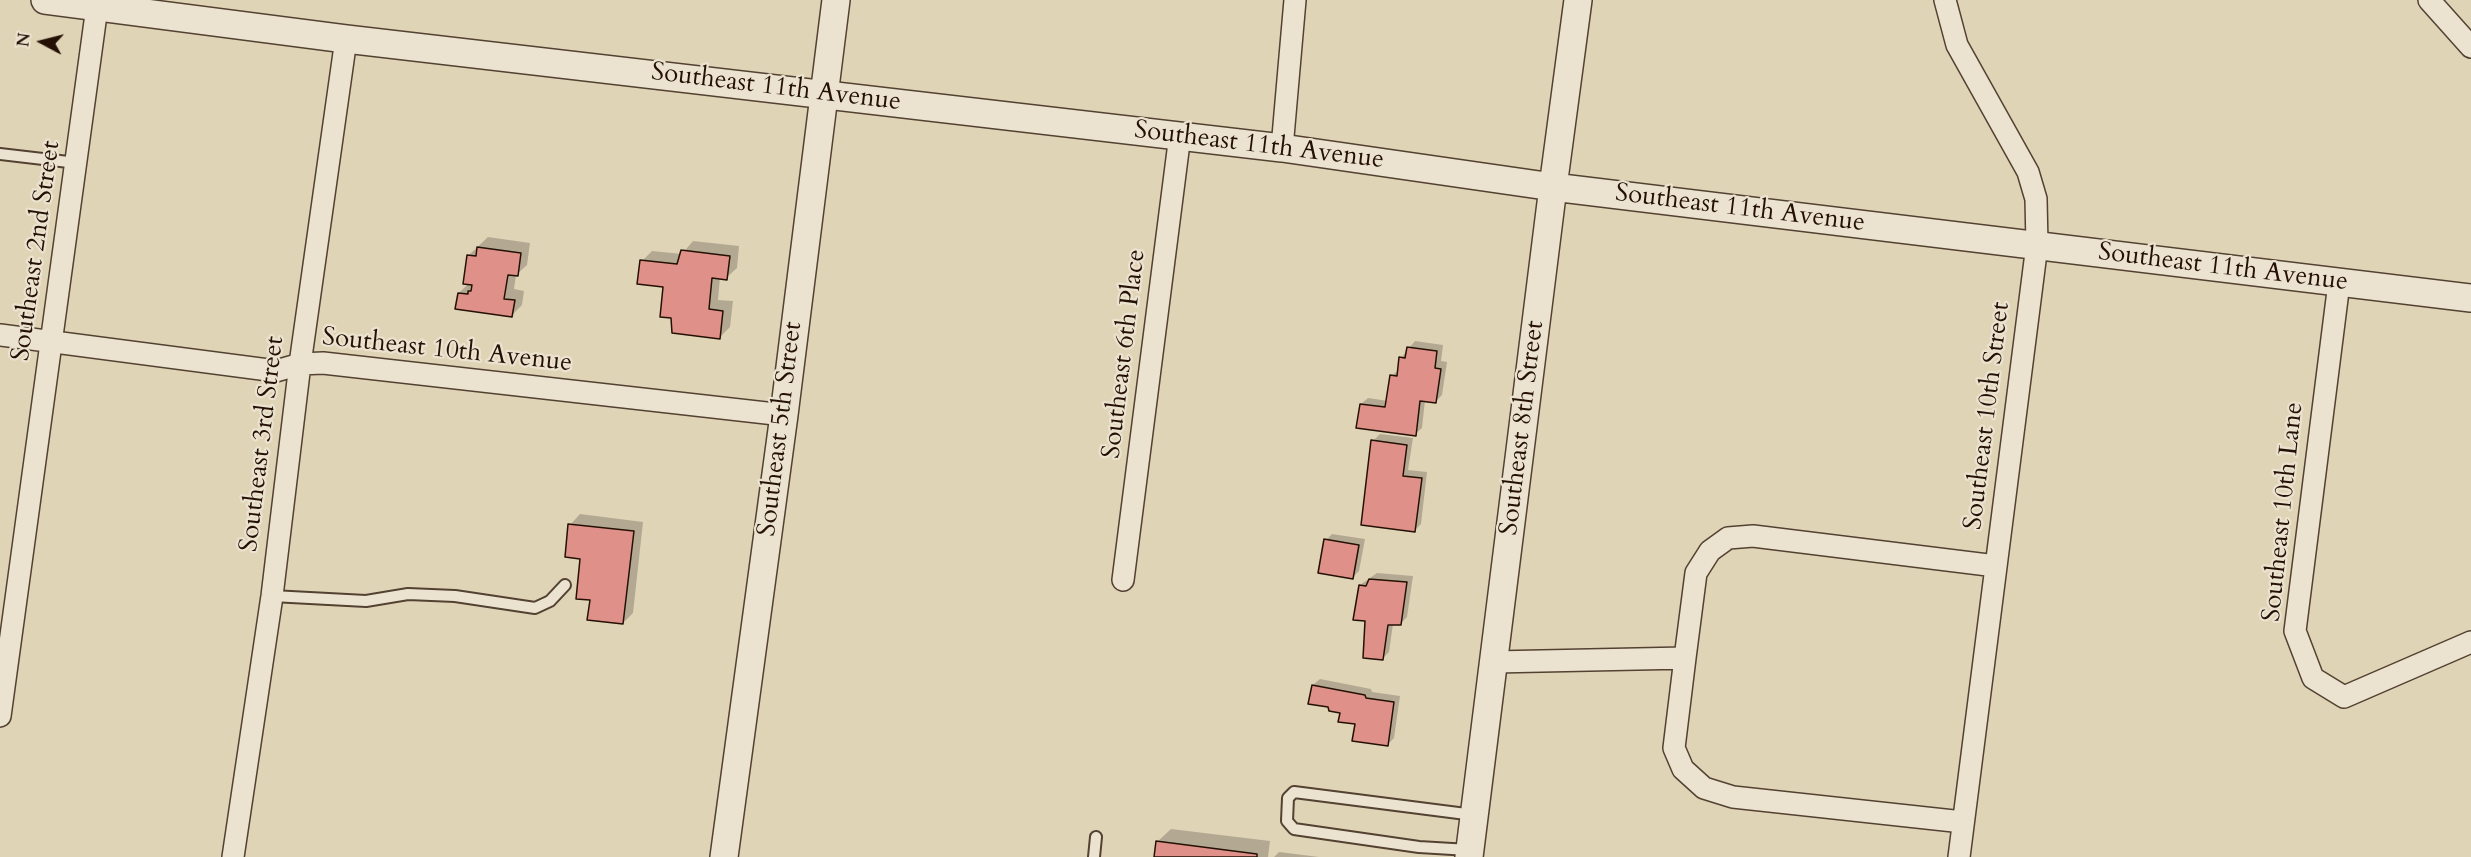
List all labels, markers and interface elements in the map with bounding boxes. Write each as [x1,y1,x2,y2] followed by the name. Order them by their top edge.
[12,12,72,72] north arrow
[12,32,36,48] text: N
[649,57,903,119] street label: Southeast 11th Avenue
[1132,115,1386,177] street label: Southeast 11th Avenue
[6,139,68,363] street label: Southeast 2nd Street
[1613,178,1867,240] street label: Southeast 11th Avenue
[2096,237,2350,299] street label: Southeast 11th Avenue
[1097,248,1153,460] street label: Southeast 6th Place
[1959,300,2017,532] street label: Southeast 10th Street
[1494,319,1552,537] street label: Southeast 8th Street
[752,320,810,538] street label: Southeast 5th Street
[320,322,574,380] street label: Southeast 10th Avenue
[234,334,292,554] street label: Southeast 3rd Street
[2257,401,2311,623] street label: Southeast 10th Lane

